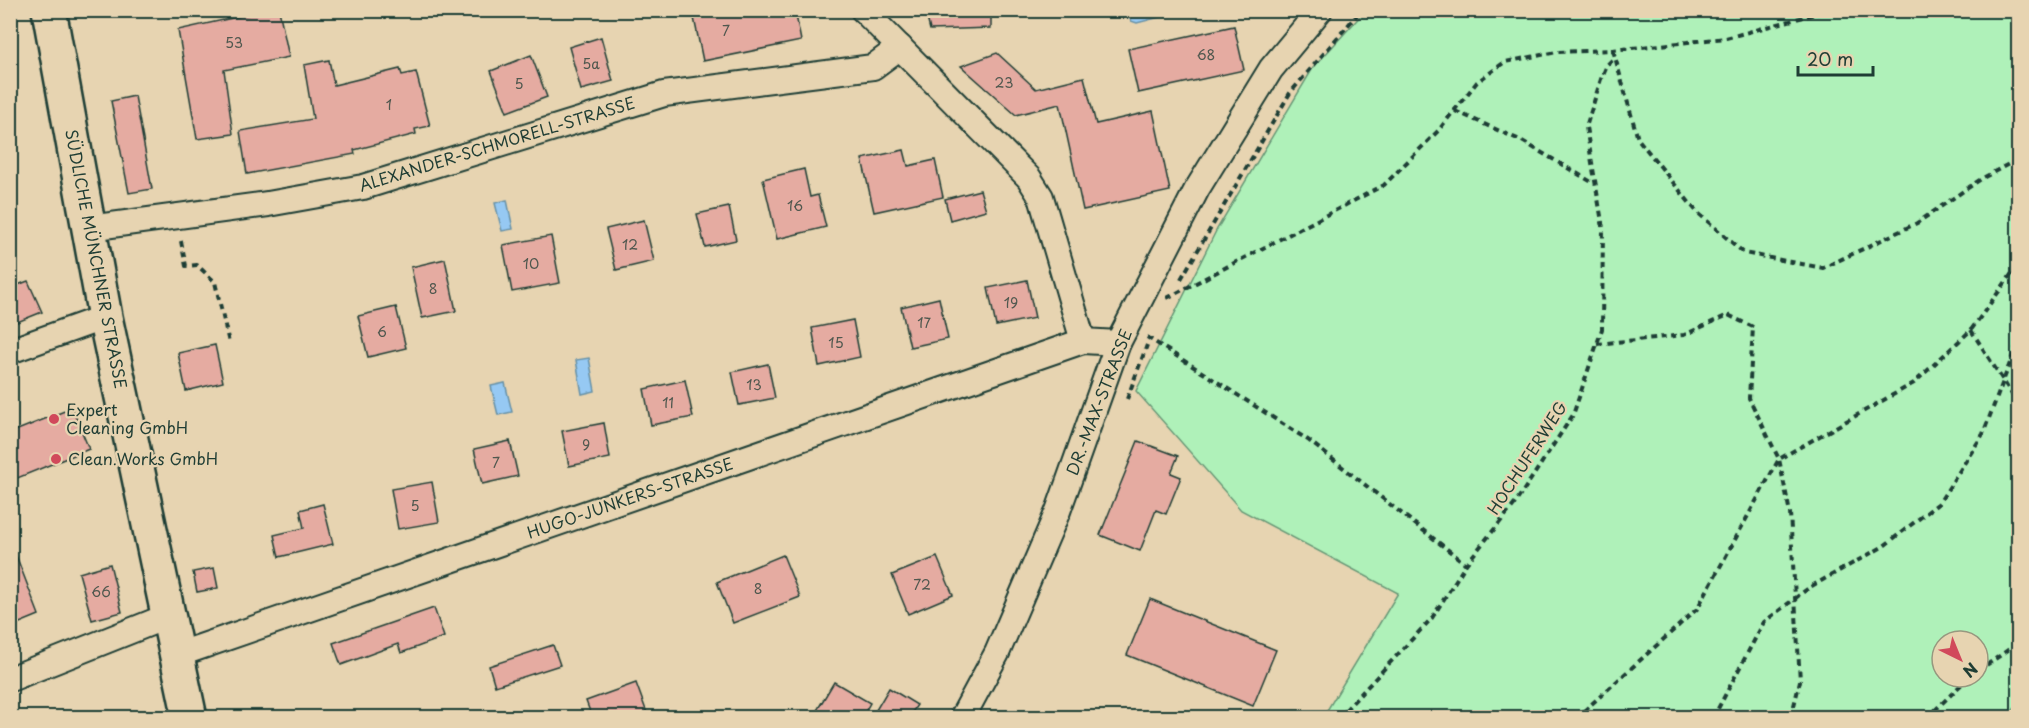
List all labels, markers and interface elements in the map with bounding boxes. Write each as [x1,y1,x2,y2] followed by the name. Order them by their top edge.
[722,20,730,41] house number: 7
[225,32,243,53] house number: 53
[1798,39,1873,77] scale bar
[1197,44,1215,65] house number: 68
[1807,45,1853,72] text: 20 m
[582,53,600,74] house number: 5a
[995,72,1013,93] house number: 23
[514,73,524,94] house number: 5
[356,90,638,197] street label: ALEXANDER-SCHMORELL-STRASSE
[386,94,392,115] house number: 1
[60,127,134,391] street label: SÜDLICHE MÜNCHNER STRASSE
[787,195,803,216] house number: 16
[622,234,638,255] house number: 12
[523,253,539,274] house number: 10
[429,278,437,299] house number: 8
[1004,292,1018,313] house number: 19
[917,312,931,333] house number: 17
[377,321,387,342] house number: 6
[1059,325,1137,478] street label: DR.-MAX-STRASSE
[828,332,844,353] house number: 15
[746,374,762,395] house number: 13
[662,392,674,413] house number: 11
[1481,396,1572,519] street label: HOCHUFERWEG
[66,397,188,439] place label: Expert Cleaning GmbH
[47,412,61,426] marker: Expert Cleaning GmbH
[582,434,590,455] house number: 9
[68,446,218,470] place label: Clean.Works GmbH
[523,450,736,544] street label: HUGO-JUNKERS-STRASSE
[49,452,63,466] marker: Clean.Works GmbH
[492,452,500,473] house number: 7
[410,495,420,516] house number: 5
[913,574,931,595] house number: 72
[754,578,762,599] house number: 8
[91,581,111,602] house number: 66
[1930,629,1990,689] north arrow
[1958,658,1984,684] text: N

